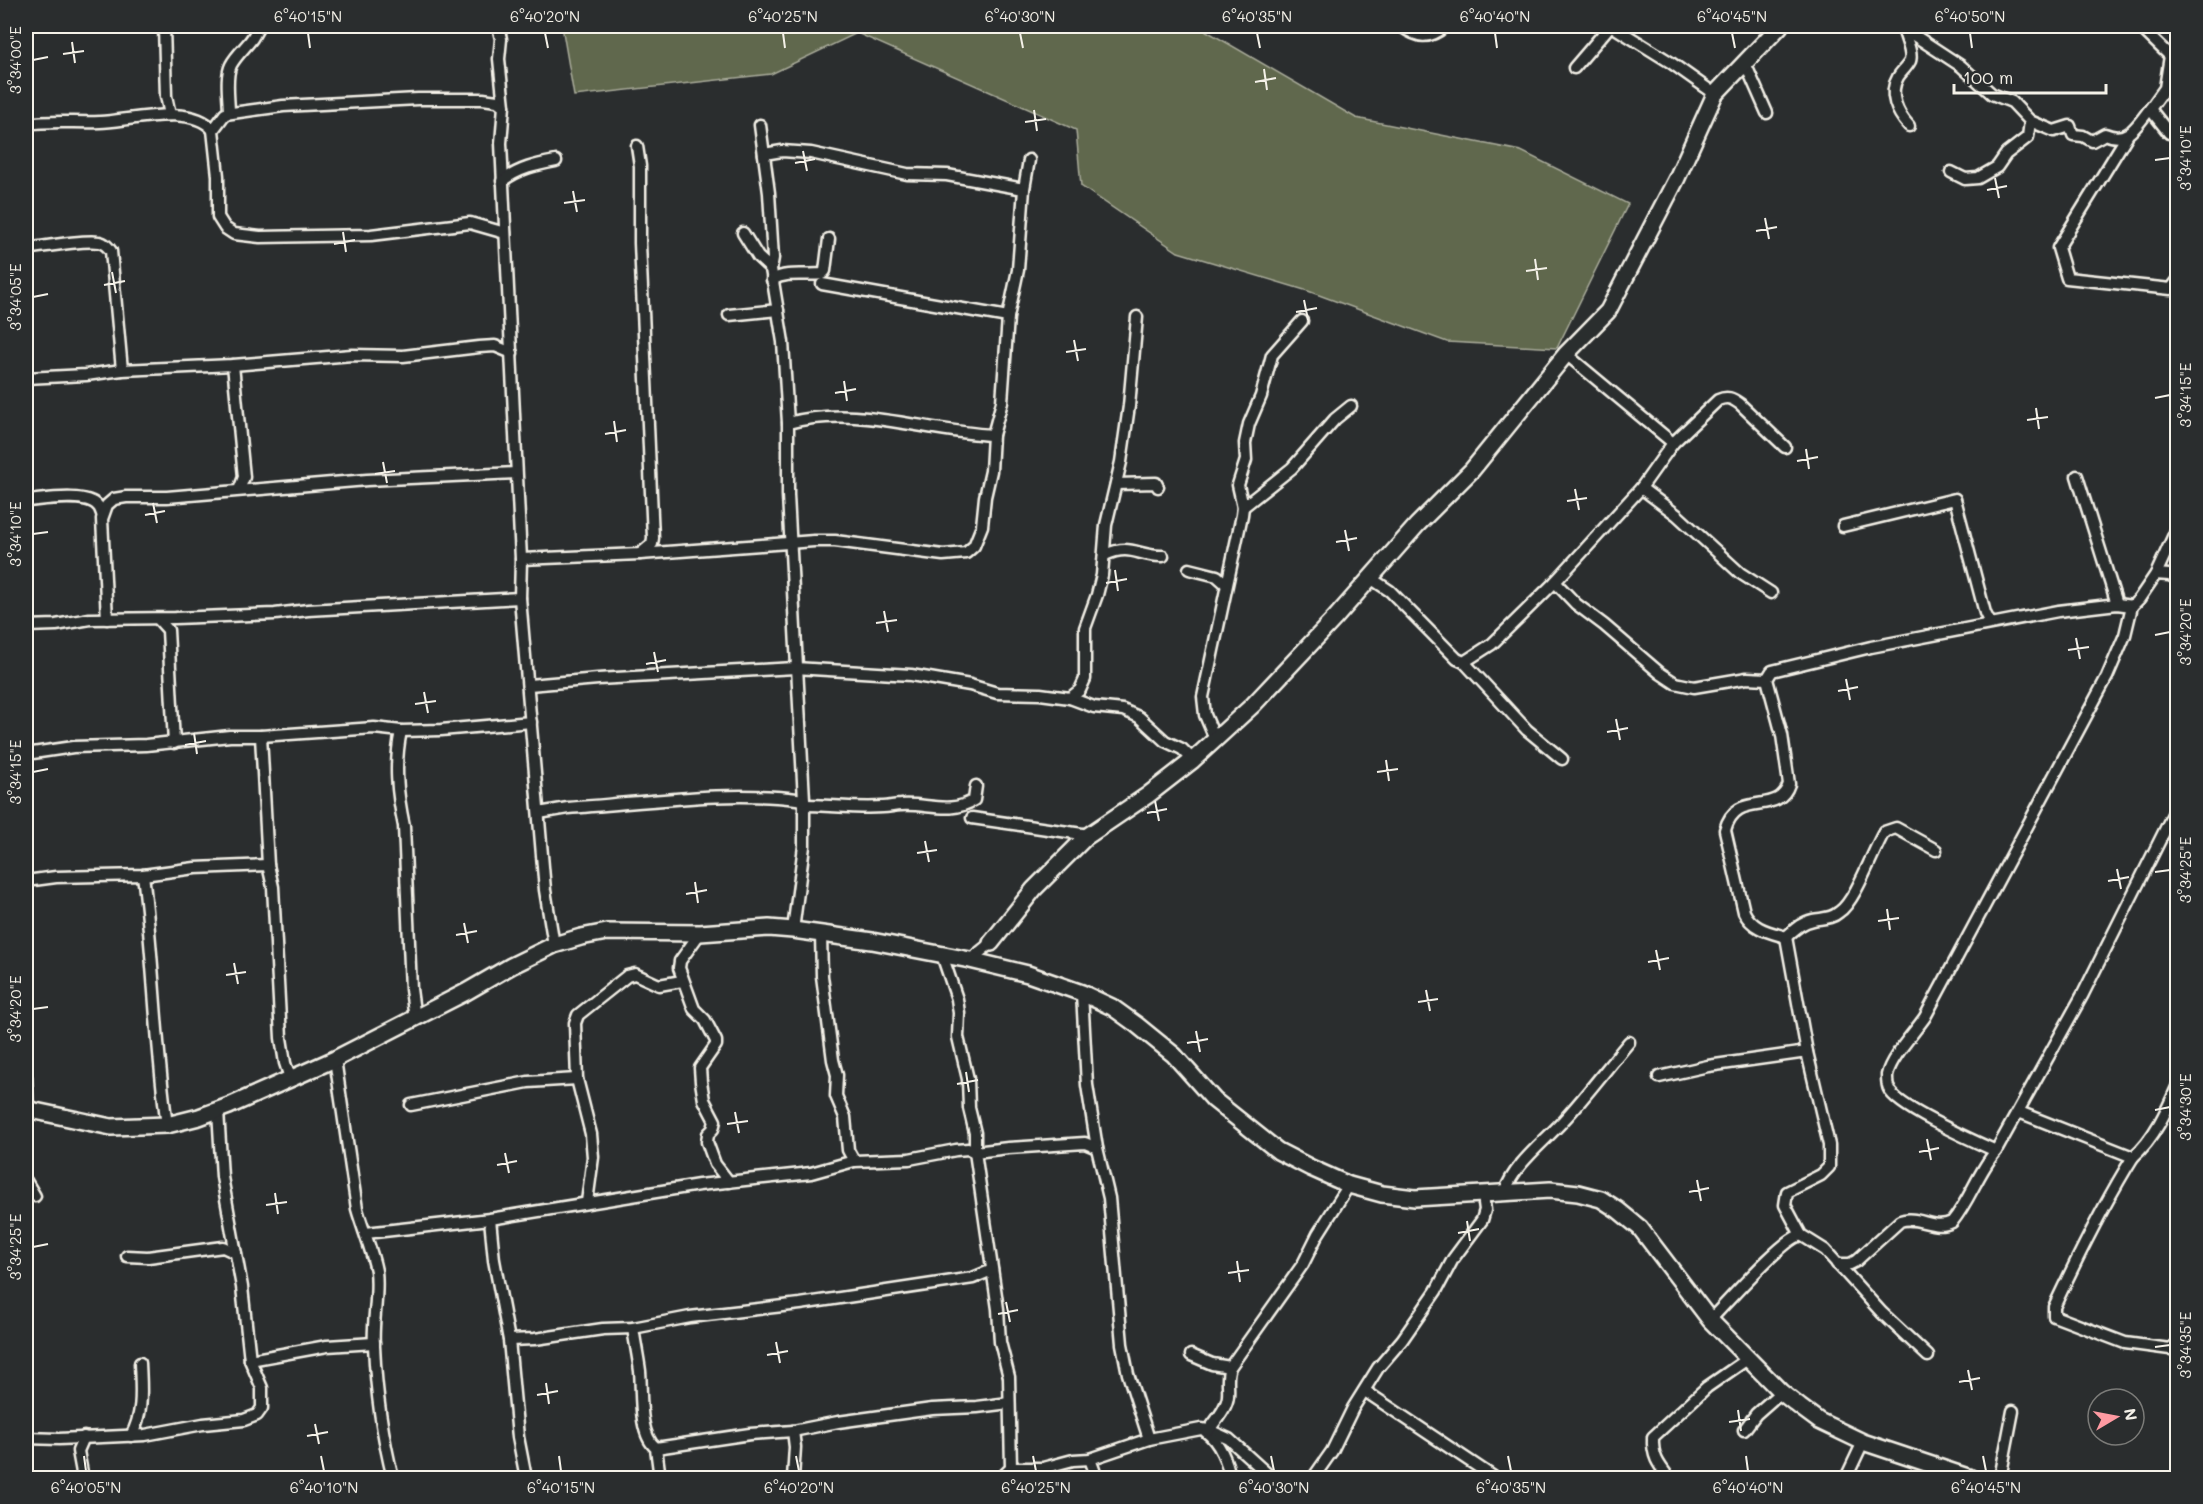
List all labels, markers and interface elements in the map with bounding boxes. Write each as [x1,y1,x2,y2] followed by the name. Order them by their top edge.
[274,6,342,26] text: 6°40'15"N
[510,6,580,26] text: 6°40'20"N
[748,6,818,26] text: 6°40'25"N
[985,6,1055,26] text: 6°40'30"N
[1222,6,1292,26] text: 6°40'35"N
[1460,6,1530,26] text: 6°40'40"N
[1697,6,1767,26] text: 6°40'45"N
[1935,6,2005,26] text: 6°40'50"N
[5,26,25,94] text: 3°34'00"E
[1954,57,2106,95] scale bar
[1963,65,2013,89] text: 100 m
[2175,125,2195,191] text: 3°34'10"E
[5,263,25,331] text: 3°34'05"E
[2175,362,2195,427] text: 3°34'15"E
[5,501,25,567] text: 3°34'10"E
[2175,598,2195,665] text: 3°34'20"E
[5,739,25,804] text: 3°34'15"E
[2175,836,2195,903] text: 3°34'25"E
[5,975,25,1042] text: 3°34'20"E
[2175,1073,2195,1141] text: 3°34'30"E
[5,1213,25,1280] text: 3°34'25"E
[2175,1311,2195,1378] text: 3°34'35"E
[2086,1387,2146,1447] north arrow
[2120,1406,2143,1422] text: N
[51,1477,121,1497] text: 6°40'05"N
[290,1477,358,1497] text: 6°40'10"N
[527,1477,595,1497] text: 6°40'15"N
[764,1477,834,1497] text: 6°40'20"N
[1001,1477,1071,1497] text: 6°40'25"N
[1239,1477,1309,1497] text: 6°40'30"N
[1476,1477,1546,1497] text: 6°40'35"N
[1713,1477,1783,1497] text: 6°40'40"N
[1951,1477,2021,1497] text: 6°40'45"N

